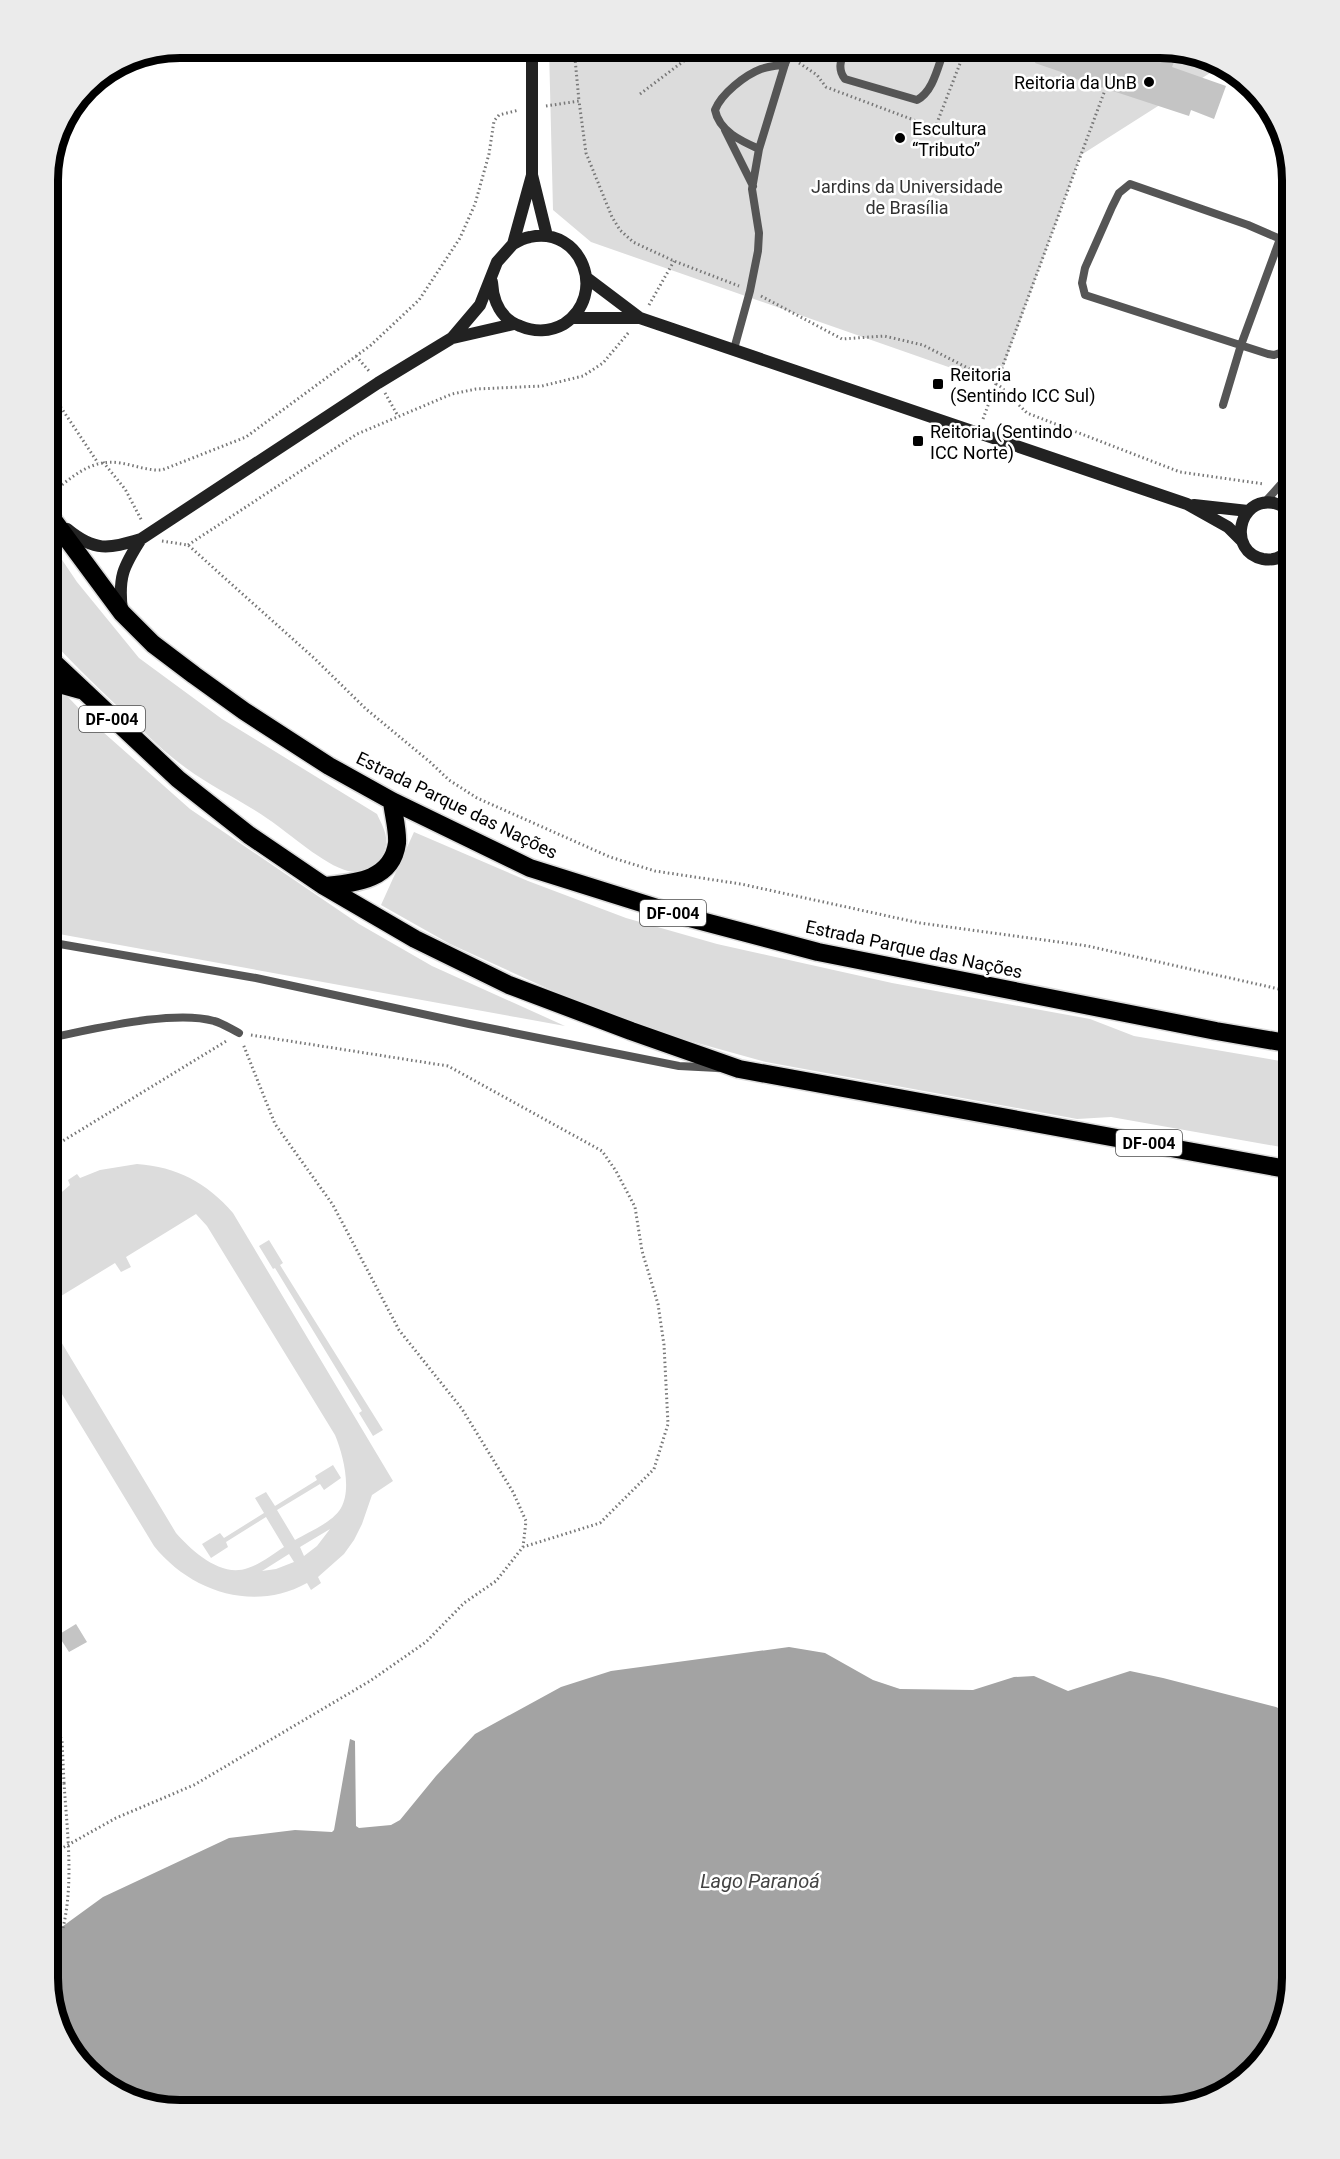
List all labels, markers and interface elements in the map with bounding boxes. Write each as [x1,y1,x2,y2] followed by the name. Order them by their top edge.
[1014,72,1137,93] place label: Reitoria da UnB
[1142,75,1156,89] marker: Reitoria da UnB
[912,118,987,160] place label: Escultura “Tributo”
[893,131,907,145] marker: Escultura “Tributo”
[811,176,1003,218] park label: Jardins da Universidade de Brasília
[950,364,1095,407] place label: Reitoria (Sentindo ICC Sul)
[931,377,945,391] marker: Reitoria (Sentindo ICC Sul)
[930,421,1073,464] place label: Reitoria (Sentindo ICC Norte)
[911,434,925,448] marker: Reitoria (Sentindo ICC Norte)
[79,706,145,732] road number: DF-004
[353,747,561,863] street label: Estrada Parque das Nações
[640,900,706,926] road number: DF-004
[804,916,1024,982] street label: Estrada Parque das Nações
[1116,1130,1182,1156] road number: DF-004
[700,1869,820,1893] water label: Lago Paranoá

